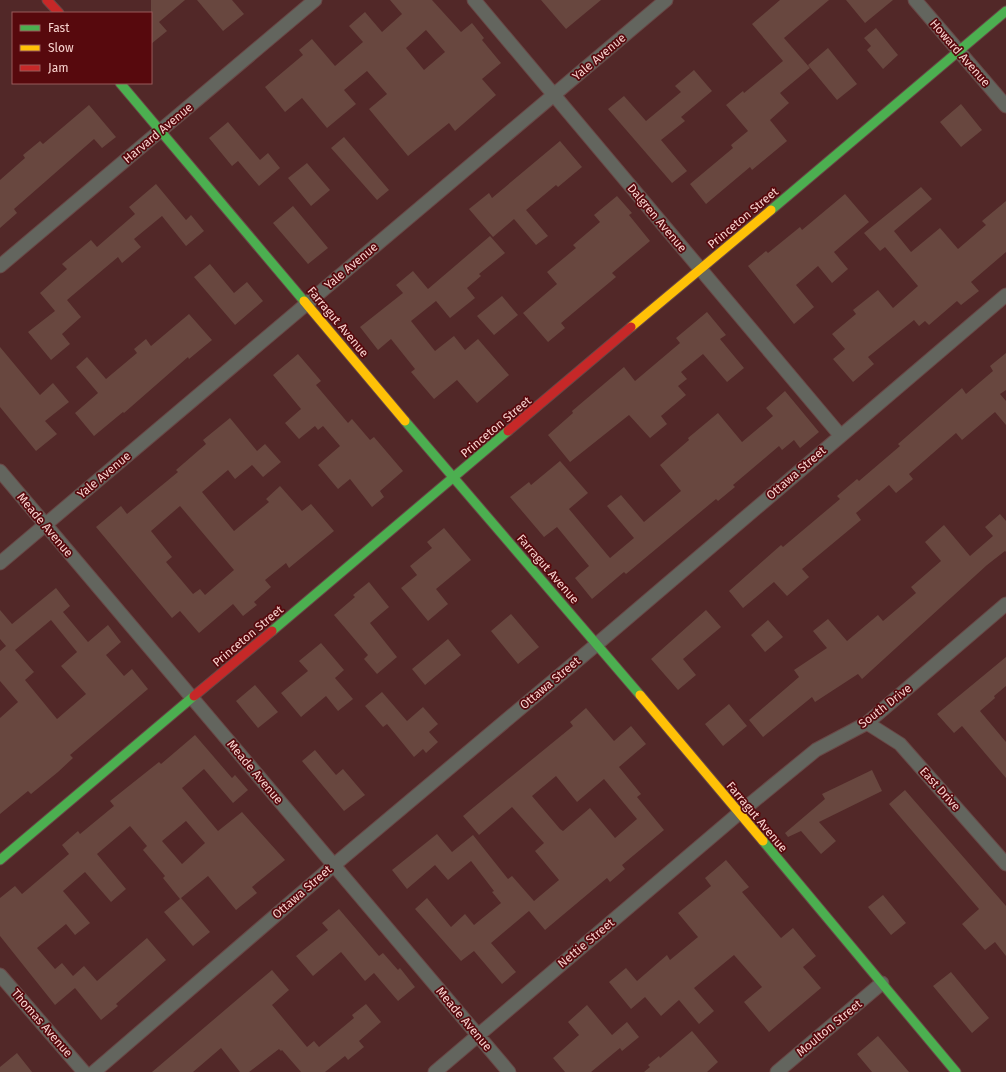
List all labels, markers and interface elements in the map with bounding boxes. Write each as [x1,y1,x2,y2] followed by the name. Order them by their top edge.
[12,12,152,84] legend
[927,16,993,90] street label: Howard Avenue
[48,21,70,35] text: Fast
[570,31,628,83] street label: Yale Avenue
[48,41,74,55] text: Slow
[48,61,68,75] text: Jam
[121,100,195,166] street label: Harvard Avenue
[624,181,690,255] street label: Dalgren Avenue
[705,184,782,252] street label: Princeton Street
[322,240,380,292] street label: Yale Avenue
[305,284,371,360] street label: Farragut Avenue
[458,393,535,461] street label: Princeton Street
[763,443,829,503] street label: Ottawa Street
[75,449,133,501] street label: Yale Avenue
[14,490,76,560] street label: Meade Avenue
[514,531,582,607] street label: Farragut Avenue
[210,602,287,670] street label: Princeton Street
[517,653,583,712] street label: Ottawa Street
[856,681,914,731] street label: South Drive
[224,737,286,807] street label: Meade Avenue
[917,764,963,814] street label: East Drive
[724,779,790,855] street label: Farragut Avenue
[269,862,335,922] street label: Ottawa Street
[555,915,617,971] street label: Nettie Street
[433,984,495,1054] street label: Meade Avenue
[9,986,75,1060] street label: Thomas Avenue
[794,996,865,1059] street label: Moulton Street

